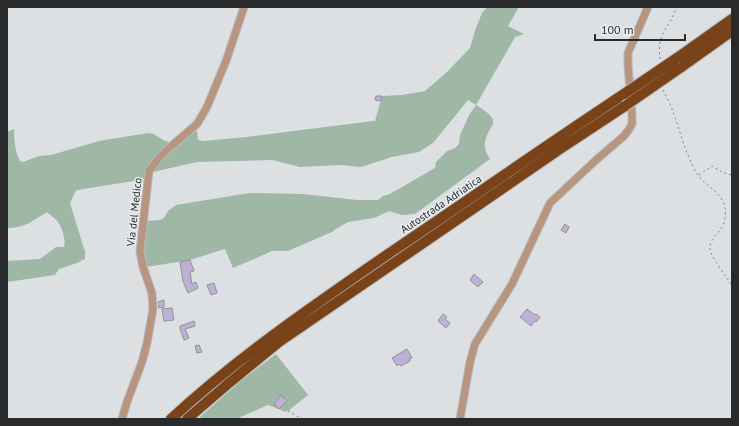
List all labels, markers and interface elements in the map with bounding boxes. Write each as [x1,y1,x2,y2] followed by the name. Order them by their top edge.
[595,16,685,42] scale bar
[601,22,634,37] text: 100 m
[398,172,484,236] street label: Autostrada Adriatica
[123,177,145,248] street label: Via del Medico

